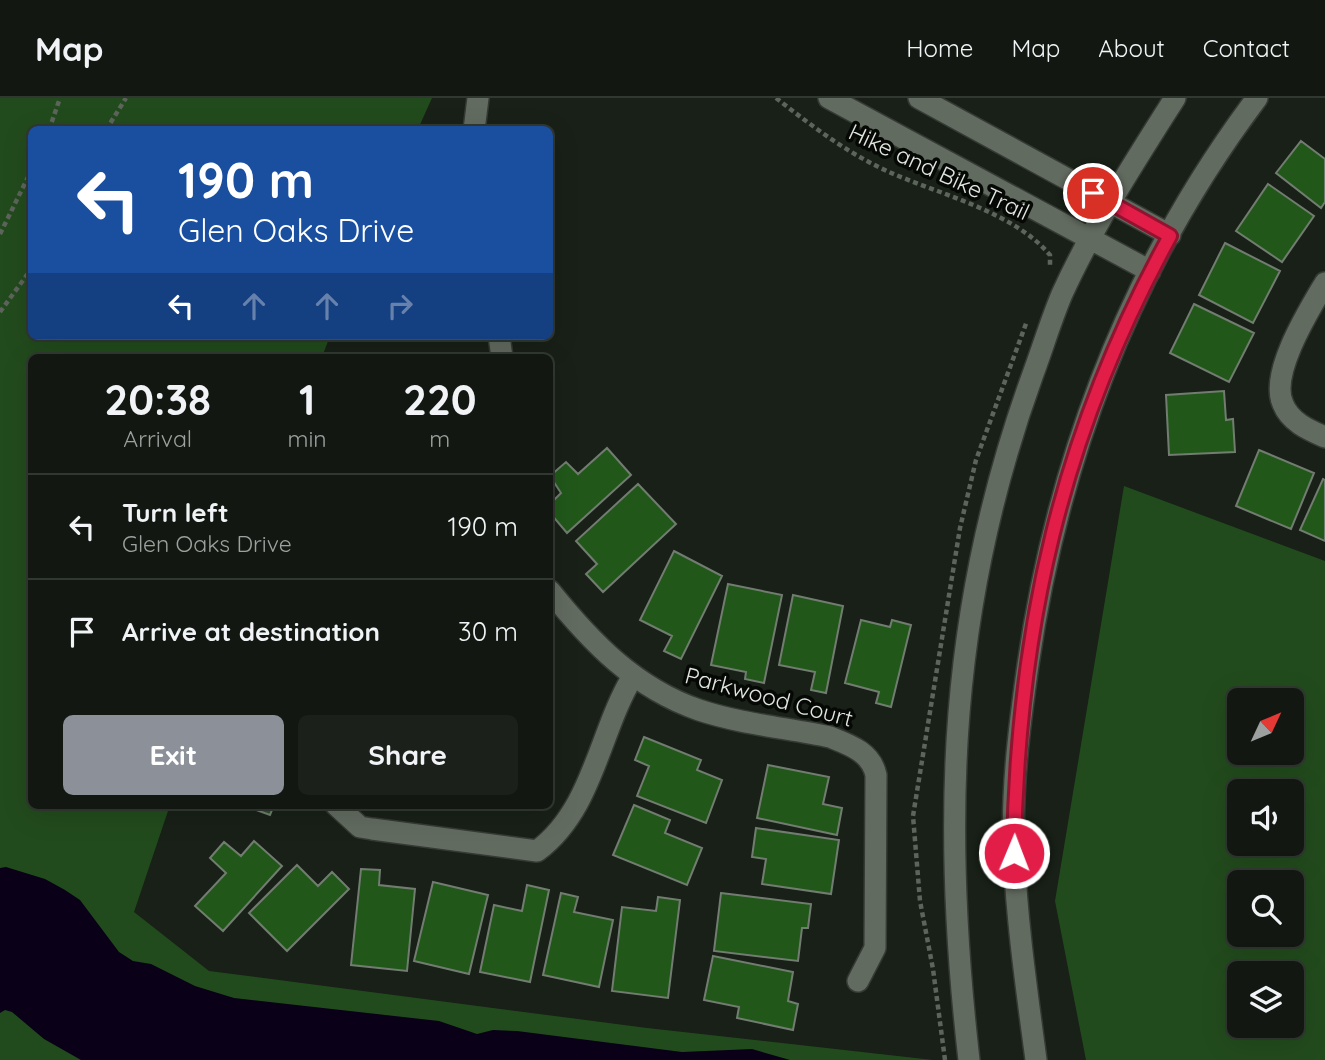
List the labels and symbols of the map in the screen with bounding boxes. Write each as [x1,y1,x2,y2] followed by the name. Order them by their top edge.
[844,117,1034,226] street label: Hike and Bike Trail
[1063,163,1123,223] pin
[682,660,856,733] street label: Parkwood Court
[1227,688,1304,765] north arrow
[977,816,1051,890] position arrow

